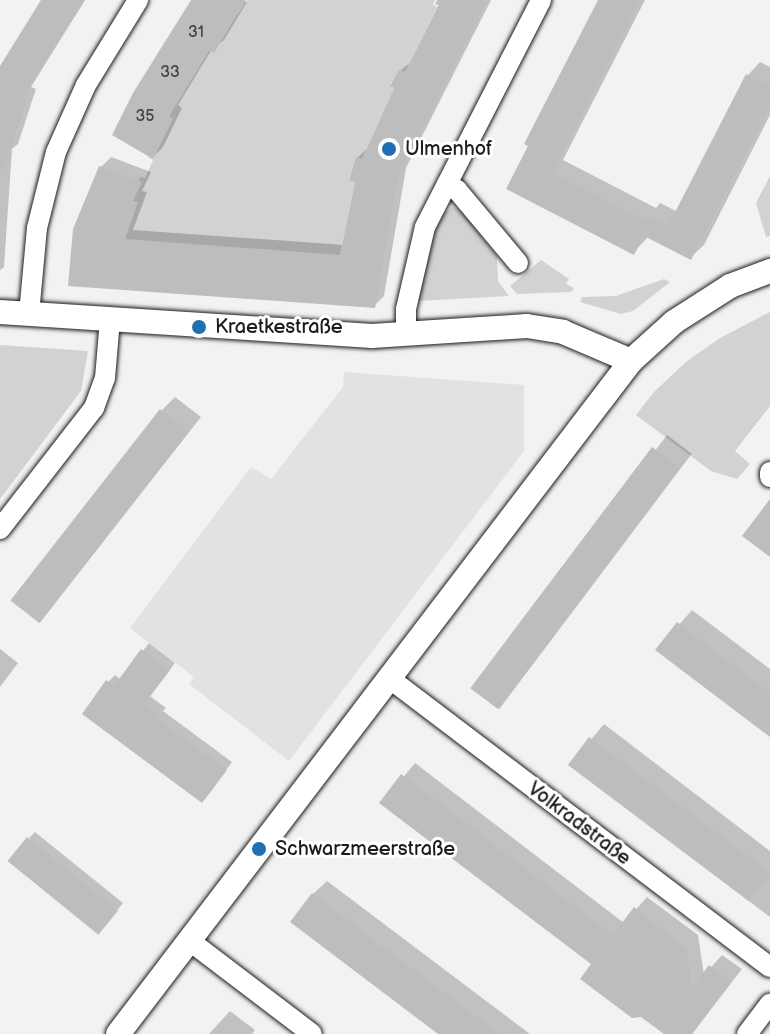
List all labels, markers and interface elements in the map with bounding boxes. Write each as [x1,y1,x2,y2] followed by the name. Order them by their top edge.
[188,23,204,43] house number: 31
[160,63,180,83] house number: 33
[135,107,155,127] house number: 35
[405,137,492,161] place label: Ulmenhof
[380,140,398,158] marker: Ulmenhof
[215,315,343,339] place label: Kraetkestraße
[190,318,208,336] marker: Kraetkestraße
[523,777,635,871] street label: Volkradstraße
[275,837,455,861] place label: Schwarzmeerstraße
[250,840,268,858] marker: Schwarzmeerstraße

